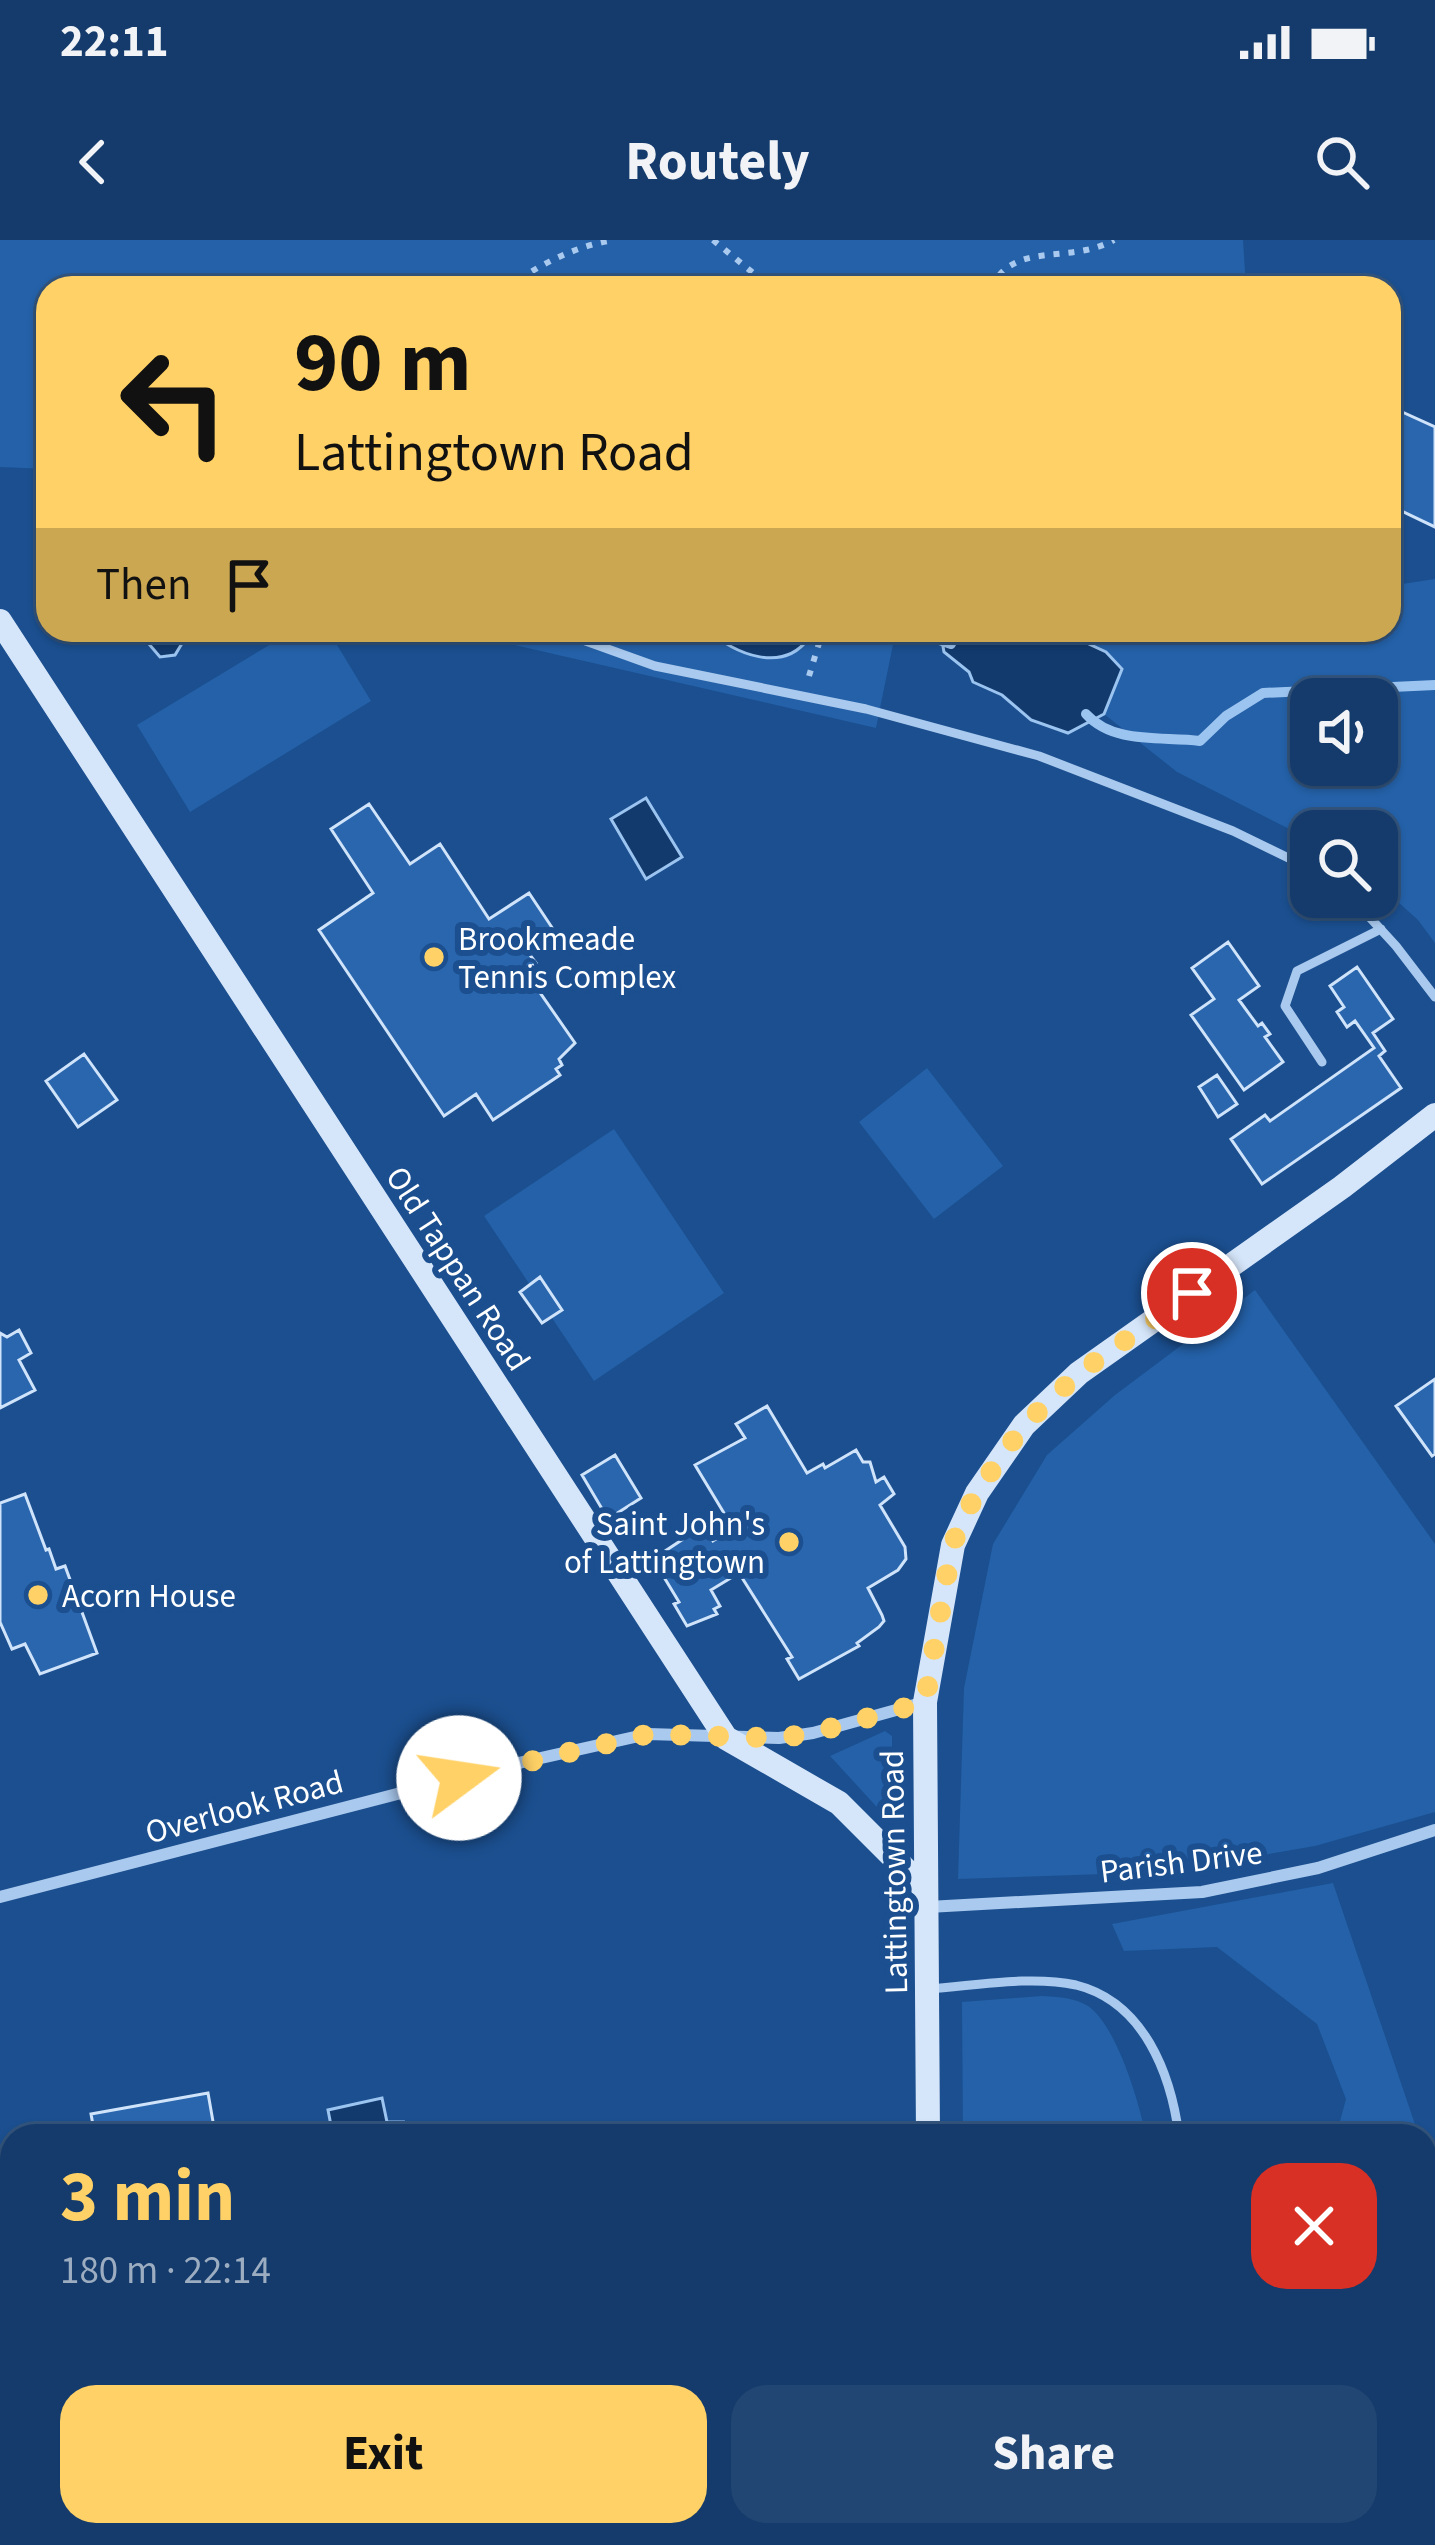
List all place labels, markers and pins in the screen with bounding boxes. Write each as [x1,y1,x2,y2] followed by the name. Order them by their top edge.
[458,916,676,1001] place label: Brookmeade Tennis Complex
[421,944,447,970] marker: Brookmeade Tennis Complex
[1141,1242,1243,1344] pin
[564,1501,765,1586] place label: Saint John's of Lattingtown
[776,1529,802,1555] marker: Saint John's of Lattingtown
[62,1573,236,1620] place label: Acorn House
[25,1582,51,1608] marker: Acorn House

